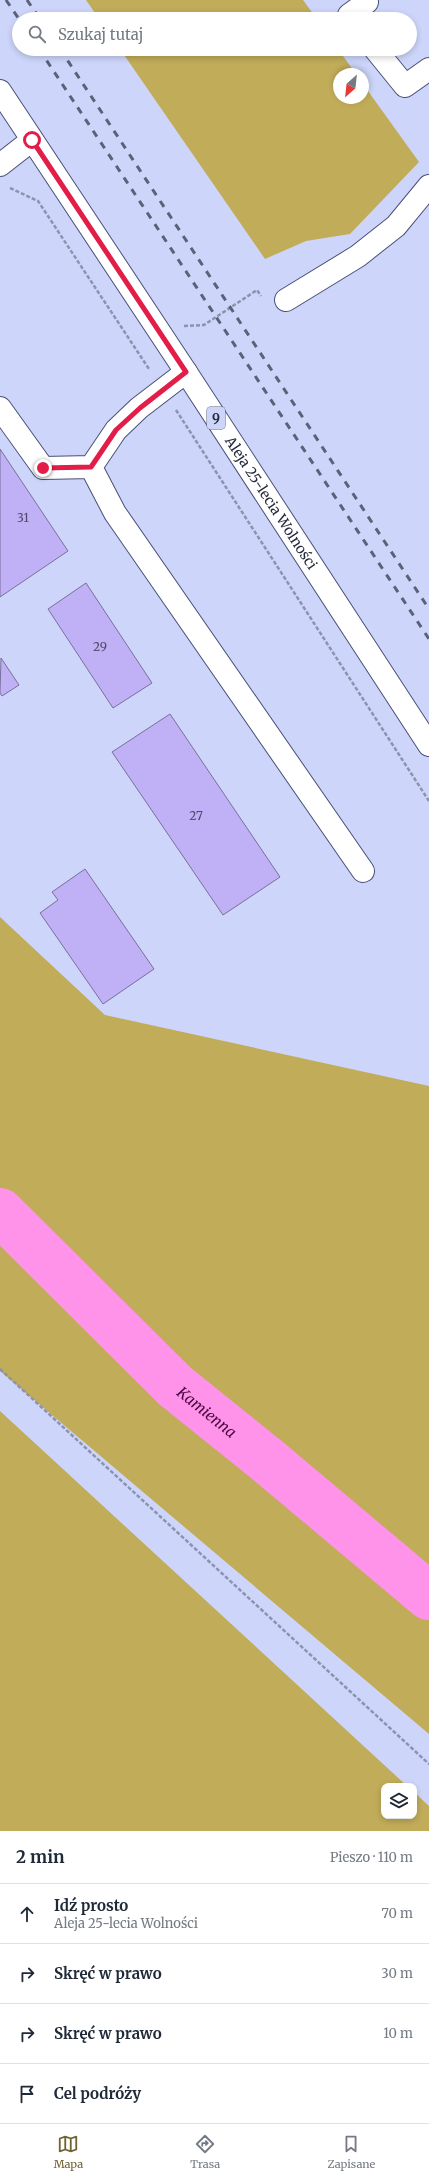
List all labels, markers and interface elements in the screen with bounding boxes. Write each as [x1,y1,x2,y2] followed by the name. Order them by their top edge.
[12,12,417,56] search box
[26,23,48,45] icon: search
[58,25,143,44] text: Szukaj tutaj
[333,68,369,104] north arrow
[23,131,41,149] route start
[207,407,225,429] road number: 9
[221,432,321,573] street label: Aleja 25-lecia Wolności
[34,459,52,477] route end
[17,510,29,525] house number: 31
[93,639,107,654] house number: 29
[189,808,203,823] house number: 27
[173,1382,241,1441] water label: Kamienna
[381,1783,417,1819] map controls
[381,1783,417,1819] button: layers
[16,1846,64,1868] text: 2 min
[330,1849,413,1866] text: Pieszo · 110 m
[54,1896,128,1915] text: Idź prosto
[16,1903,38,1925] icon: ahead
[382,1905,413,1922] text: 70 m
[54,1915,198,1932] text: Aleja 25-lecia Wolności
[16,1963,38,1985] icon: right
[54,1964,162,1983] text: Skręć w prawo
[381,1965,413,1982] text: 30 m
[16,2023,38,2045] icon: right
[54,2024,162,2043] text: Skręć w prawo
[383,2025,413,2042] text: 10 m
[16,2083,38,2105] icon: arrive
[54,2084,141,2103] text: Cel podróży
[54,2133,83,2171] tab: Mapa
[190,2133,220,2171] tab: Trasa
[327,2133,375,2171] tab: Zapisane

